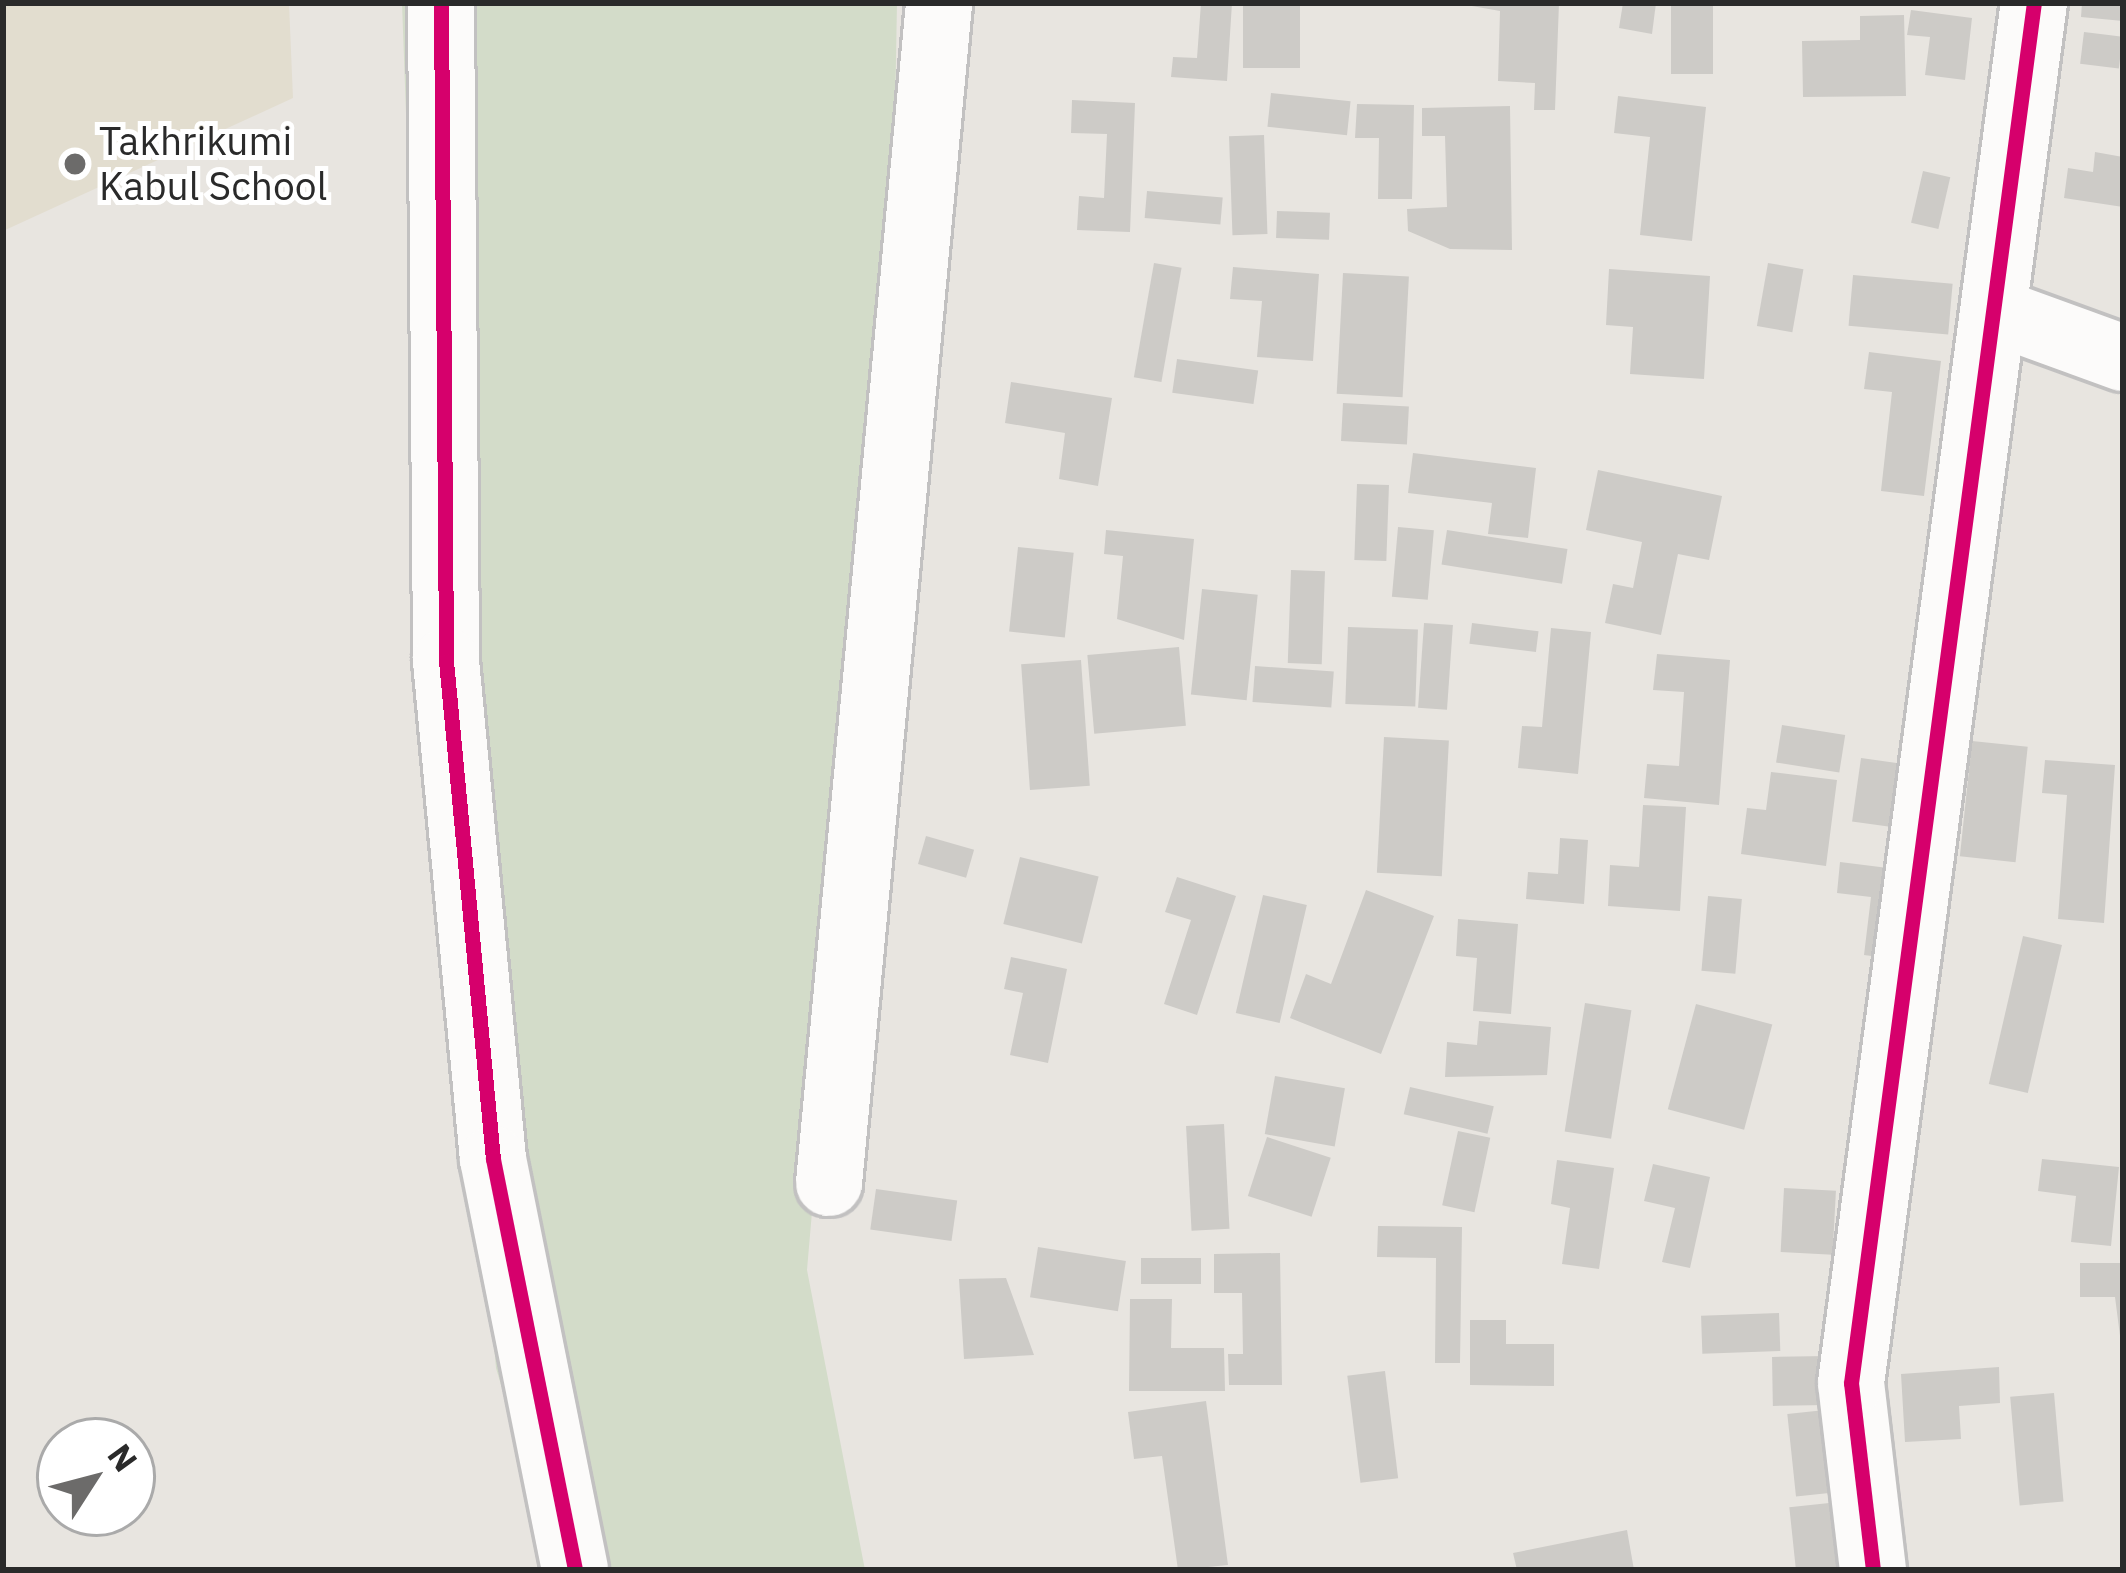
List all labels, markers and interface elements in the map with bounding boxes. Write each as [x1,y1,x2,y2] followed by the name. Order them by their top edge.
[99,119,327,210] place label: Takhrikumi Kabul School
[62,151,88,177] marker: Takhrikumi Kabul School
[36,1417,156,1537] north arrow
[99,1435,148,1480] text: N

